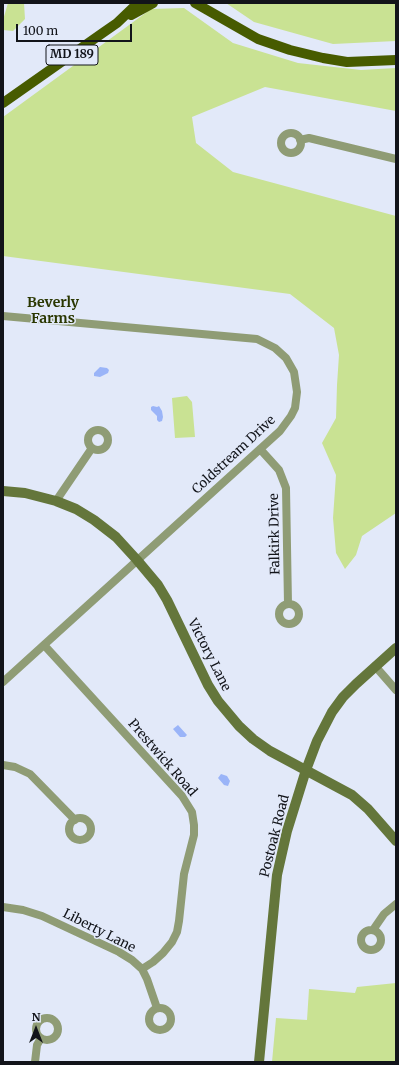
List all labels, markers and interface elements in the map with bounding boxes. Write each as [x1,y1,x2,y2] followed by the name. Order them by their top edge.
[18,16,134,42] scale bar
[23,23,58,38] text: 100 m
[46,45,98,65] road number: MD 189
[27,295,79,328] district label: Beverly Farms
[189,412,279,498] street label: Coldstream Drive
[266,493,284,575] street label: Falkirk Drive
[184,616,234,694] street label: Victory Lane
[124,716,200,800] street label: Prestwick Road
[257,793,293,879] street label: Postoak Road
[60,906,138,956] street label: Liberty Lane
[16,1009,56,1049] north arrow
[32,1010,40,1024] text: N

